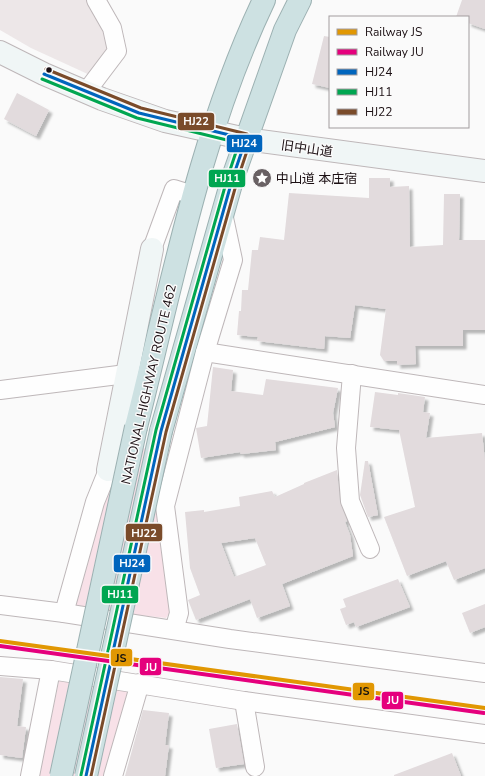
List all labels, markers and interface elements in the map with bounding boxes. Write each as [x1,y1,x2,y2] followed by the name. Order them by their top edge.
[329,16,469,128] legend
[365,24,422,40] text: Railway JS
[365,44,424,60] text: Railway JU
[365,64,392,80] text: HJ24
[44,65,54,75] unlabelled marker
[365,84,392,100] text: HJ11
[365,104,392,120] text: HJ22
[177,112,215,131] line badge: HJ22
[183,114,209,129] text: HJ22
[226,134,263,153] line badge: HJ24
[231,136,257,151] text: HJ24
[280,136,334,162] street label: 旧中山道
[251,167,273,189] place icon: 中山道 本庄宿
[208,169,246,188] line badge: HJ11
[276,170,357,188] place label: 中山道 本庄宿
[214,171,240,186] text: HJ11
[117,282,181,486] street label: NATIONAL HIGHWAY ROUTE 462
[125,523,163,542] line badge: HJ22
[131,526,157,541] text: HJ22
[113,554,151,573] line badge: HJ24
[119,556,145,571] text: HJ24
[101,585,139,604] line badge: HJ11
[107,587,133,602] text: HJ11
[110,648,133,667] line badge: JS
[115,651,126,666] text: JS
[139,657,162,676] line badge: JU
[144,660,157,675] text: JU
[352,682,375,701] line badge: JS
[358,684,369,699] text: JS
[381,691,404,710] line badge: JU
[386,693,399,708] text: JU

